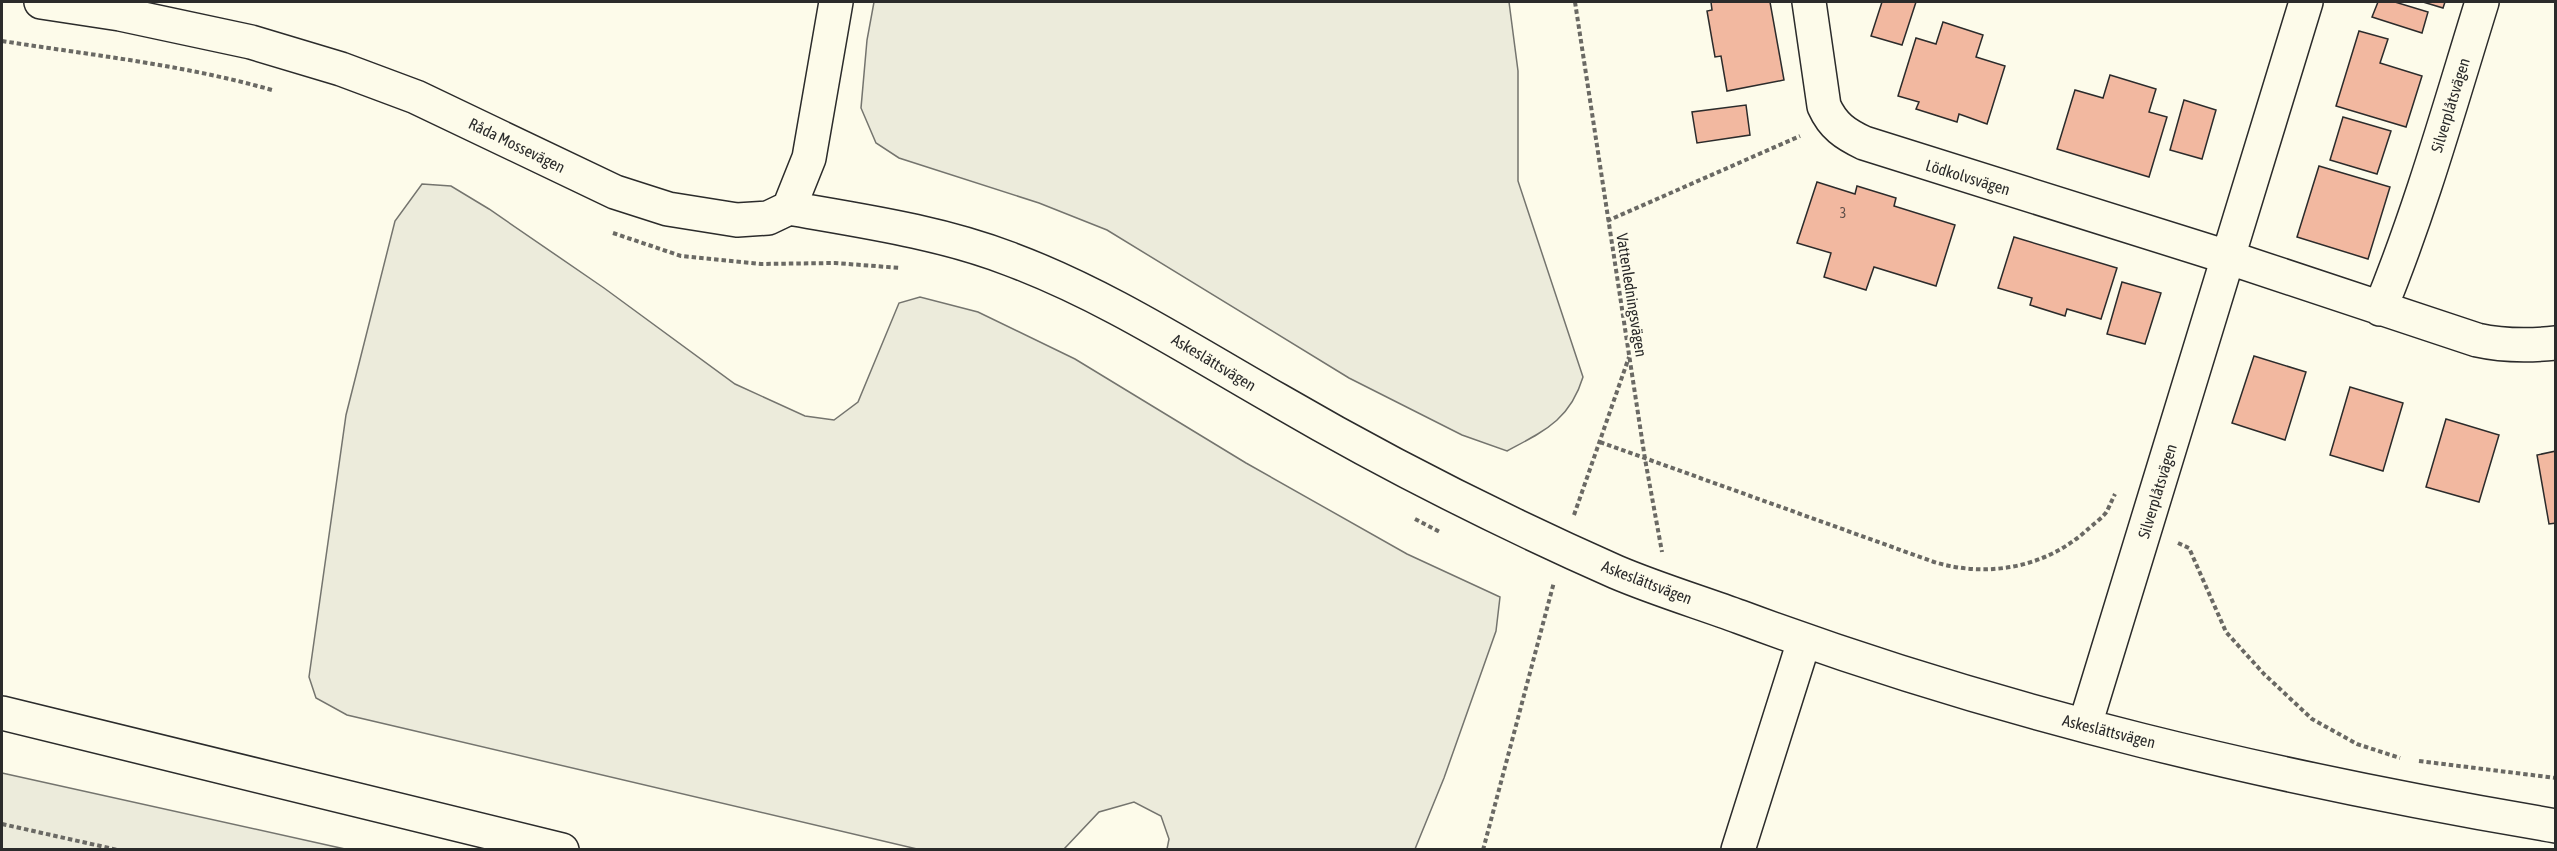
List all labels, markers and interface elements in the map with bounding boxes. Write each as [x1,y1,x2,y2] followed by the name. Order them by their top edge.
[2427,56,2474,155] street label: Silverplåtsvägen
[466,114,568,177] street label: Råda Mossevägen
[1923,156,2012,199] street label: Lödkolvsvägen
[1840,205,1846,221] house number: 3
[1612,232,1651,358] street label: Vattenledningsvägen
[1168,330,1259,395] street label: Askeslättsvägen
[2134,442,2181,541] street label: Silverplåtsvägen
[1599,557,1695,608] street label: Askeslättsvägen
[2060,711,2157,752] street label: Askeslättsvägen

